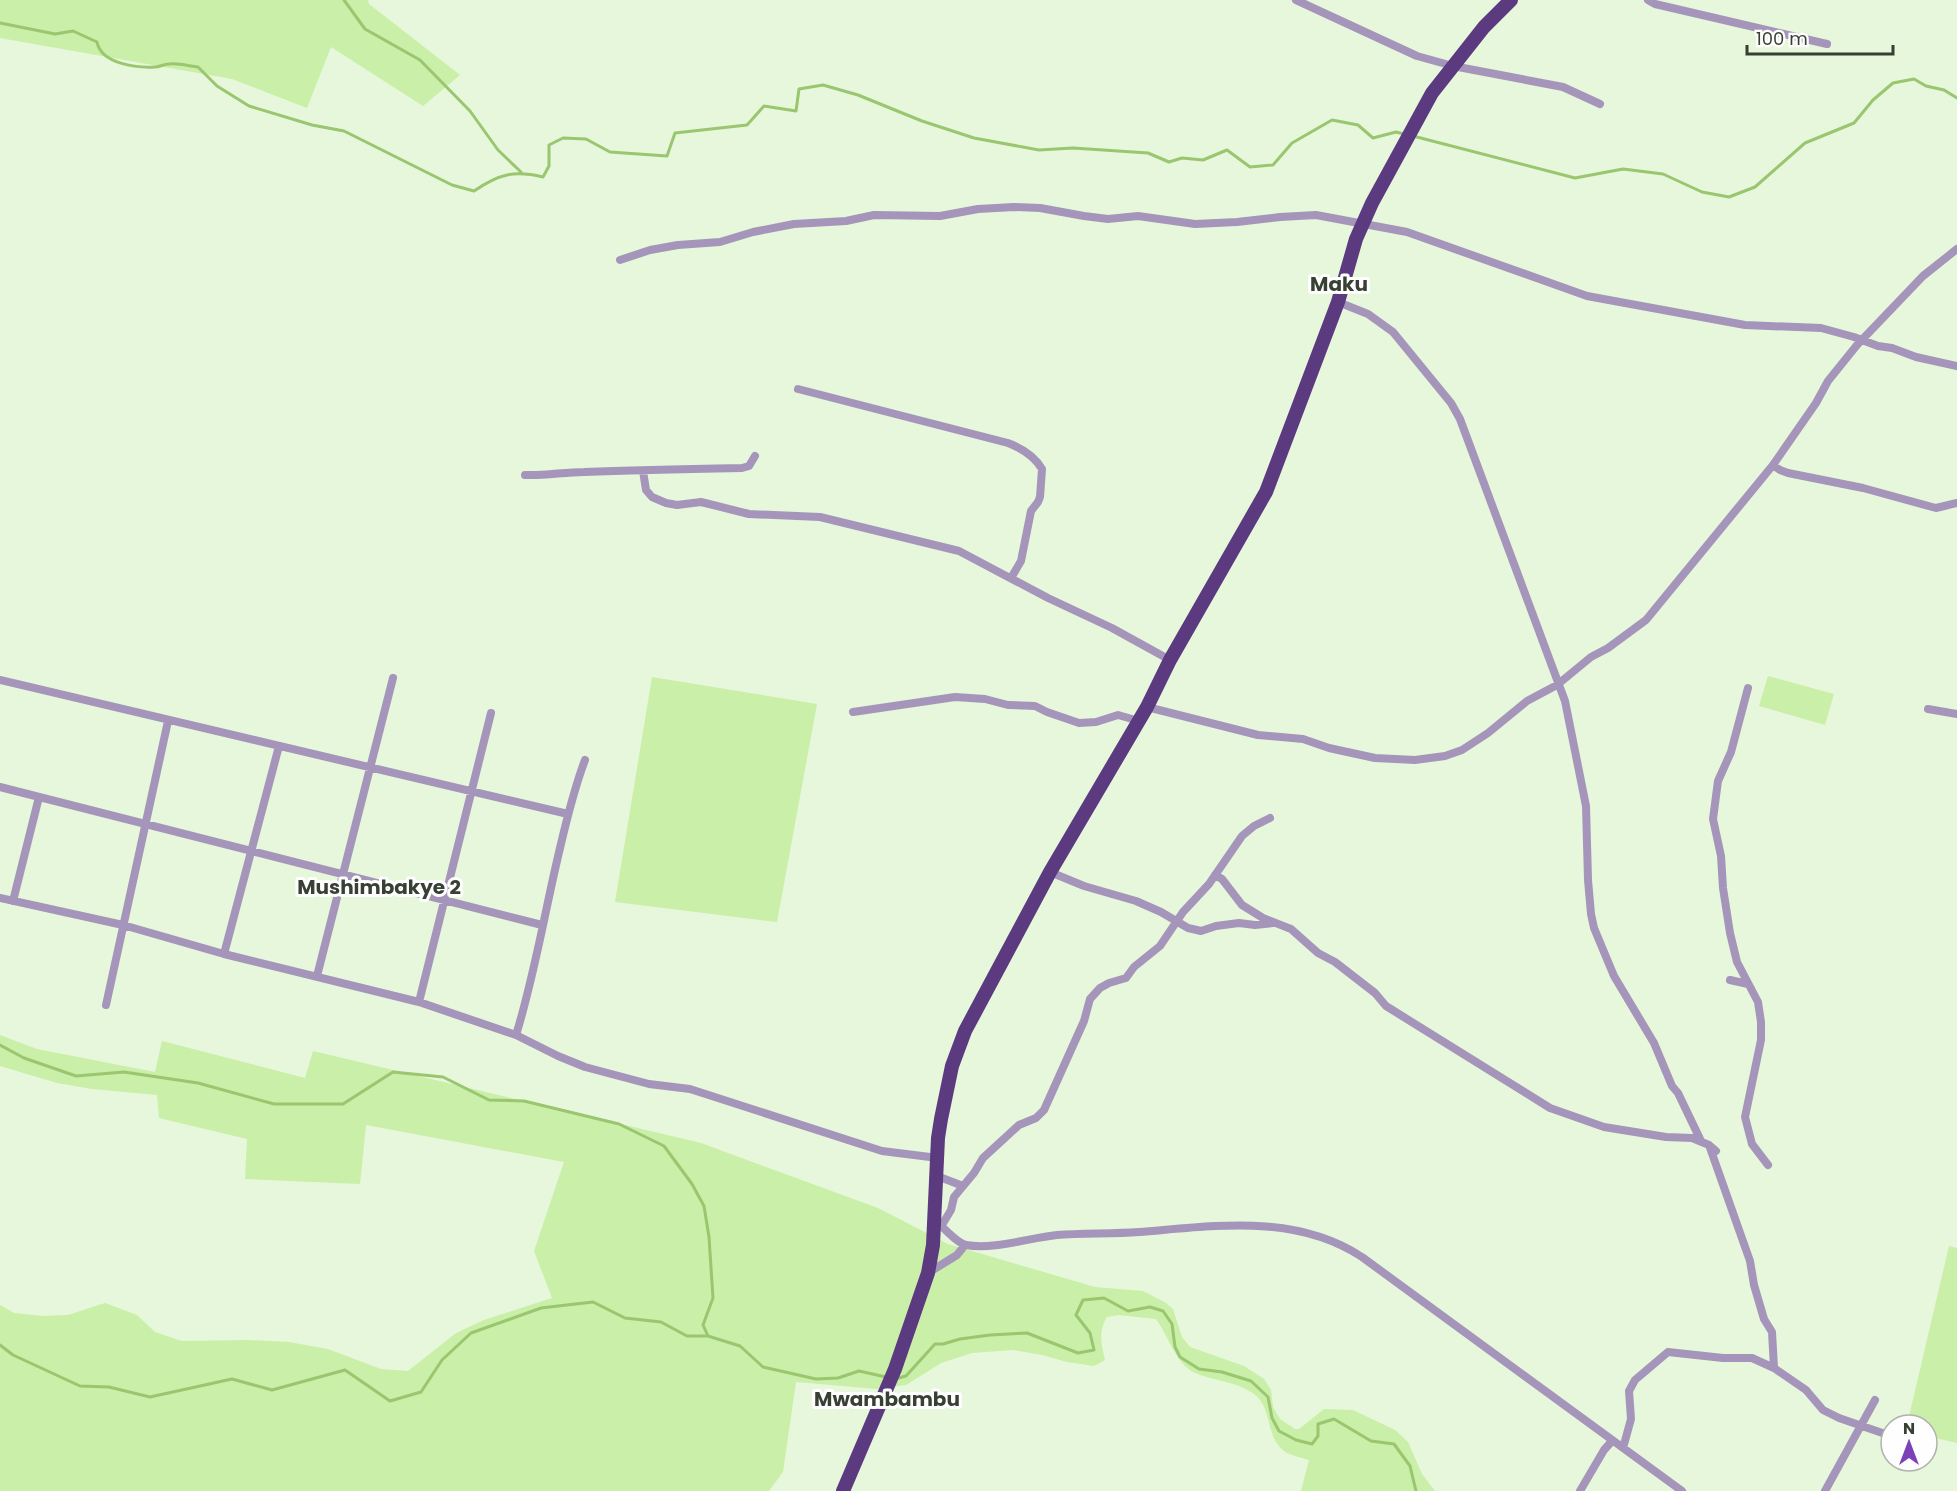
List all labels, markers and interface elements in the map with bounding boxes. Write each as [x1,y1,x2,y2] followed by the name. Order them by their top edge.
[1747,18,1892,56] scale bar
[1756,26,1808,51] text: 100 m
[1310,270,1368,298] district label: Maku
[297,873,461,901] district label: Mushimbakye 2
[814,1385,960,1413] district label: Mwambambu
[1879,1413,1939,1473] north arrow
[1903,1417,1915,1440] text: N

